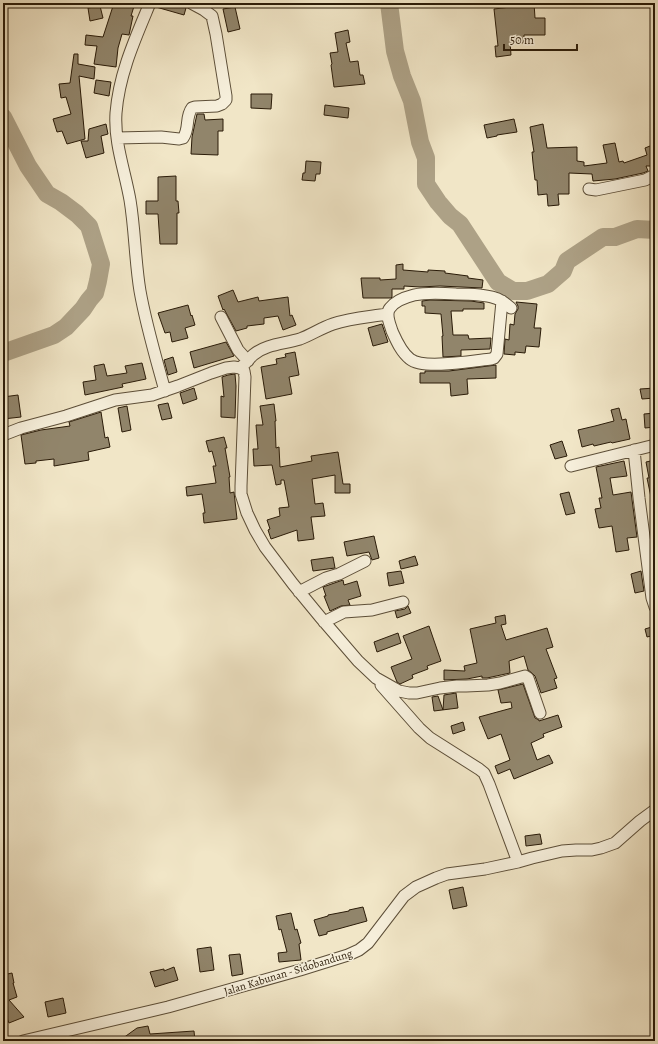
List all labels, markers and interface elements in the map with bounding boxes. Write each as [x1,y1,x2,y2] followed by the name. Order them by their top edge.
[504,26,577,52] scale bar
[510,32,534,48] text: 50 m
[222,946,355,999] street label: Jalan Kabunan - Sidobandung

